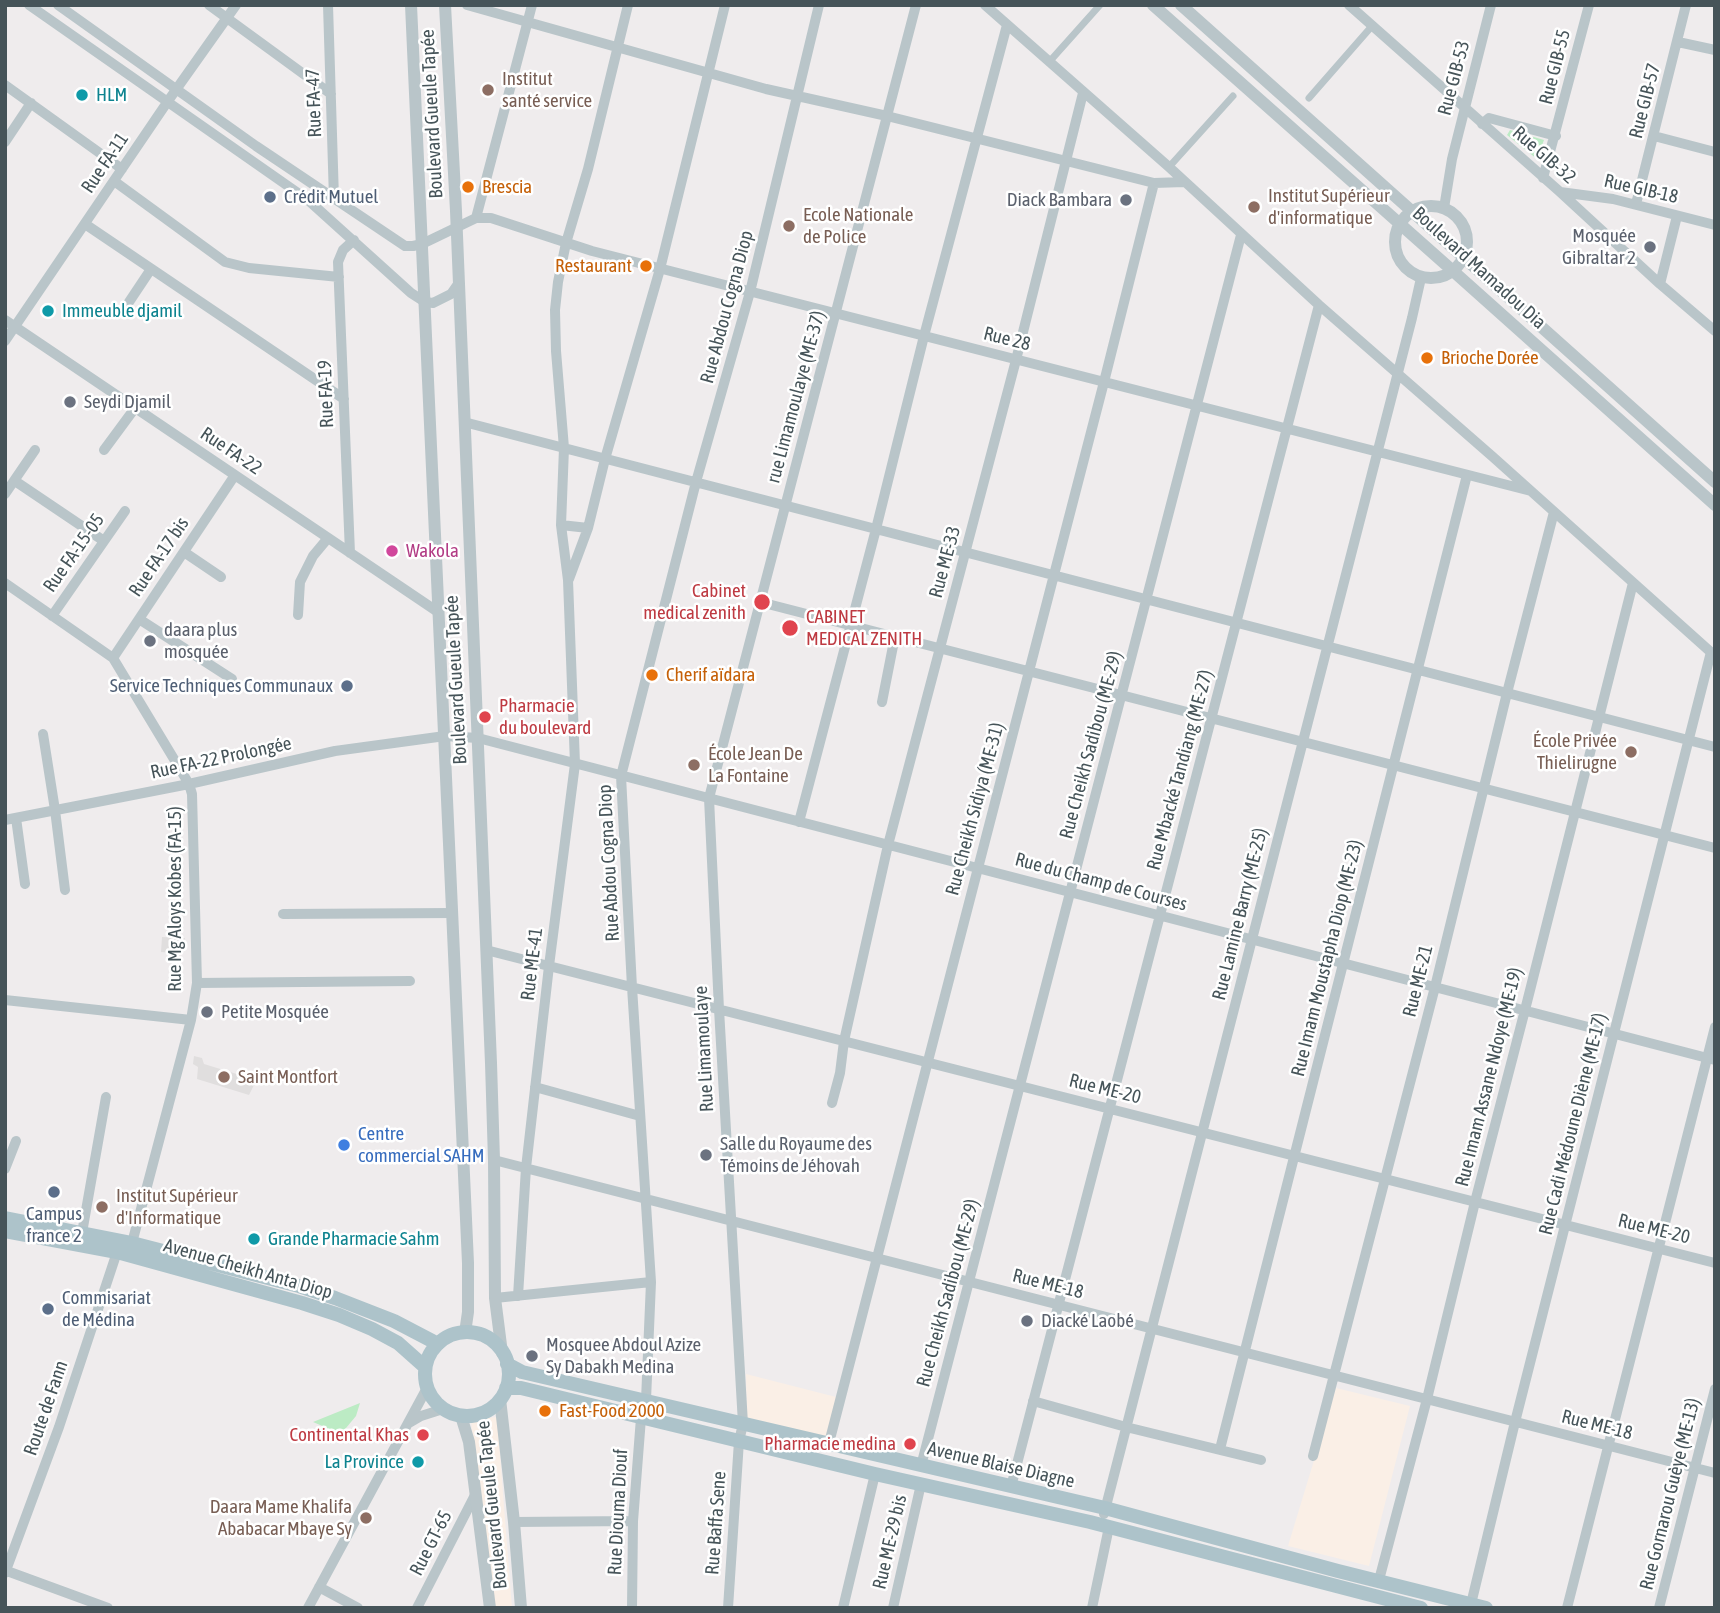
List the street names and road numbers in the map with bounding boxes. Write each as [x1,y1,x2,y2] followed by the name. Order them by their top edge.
[1535,27,1575,107] street label: Rue GIB-55
[416,29,448,199] street label: Boulevard Gueule Tapée
[1433,38,1475,118] street label: Rue GIB-53
[1625,61,1665,141] street label: Rue GIB-57
[301,68,327,138] street label: Rue FA-47
[1508,121,1580,189] street label: Rue GIB-32
[76,128,134,198] street label: Rue FA-11
[1602,169,1680,209] street label: Rue GIB-18
[1408,202,1550,334] street label: Boulevard Mamadou Dia
[696,228,758,386] street label: Rue Abdou Cogna Diop
[762,308,830,486] street label: rue Limamoulaye (ME-37)
[981,322,1033,356] street label: Rue 28
[313,360,339,428] street label: Rue FA-19
[196,422,266,480] street label: Rue FA-22
[39,509,109,597] street label: Rue FA-15-05
[124,513,194,601] street label: Rue FA-17 bis
[924,524,966,600] street label: Rue ME-33
[440,595,472,765] street label: Boulevard Gueule Tapée
[1055,649,1127,841] street label: Rue Cheikh Sadibou (ME-29)
[1142,667,1218,873] street label: Rue Mbacké Tandiang (ME-27)
[941,720,1009,898] street label: Rue Cheikh Sidiya (ME-31)
[148,732,294,784] street label: Rue FA-22 Prolongée
[594,784,624,942] street label: Rue Abdou Cogna Diop
[164,806,186,992] street label: Rue Mg Aloys Kobes (FA-15)
[1208,826,1272,1002] street label: Rue Lamine Barry (ME-25)
[1287,837,1367,1079] street label: Rue Imam Moustapha Diop (ME-23)
[1013,848,1189,916] street label: Rue du Champ de Courses
[516,926,548,1002] street label: Rue ME-41
[1398,943,1438,1019] street label: Rue ME-21
[1451,965,1527,1189] street label: Rue Imam Assane Ndoye (ME-19)
[689,985,719,1113] street label: Rue Limamoulaye
[1534,1011,1612,1237] street label: Rue Cadi Médoune Diène (ME-17)
[1067,1069,1143,1109] street label: Rue ME-20
[912,1197,984,1389] street label: Rue Cheikh Sadibou (ME-29)
[1616,1209,1692,1249] street label: Rue ME-20
[161,1234,335,1304] street label: Avenue Cheikh Anta Diop
[1010,1264,1086,1304] street label: Rue ME-18
[19,1358,73,1458] street label: Route de Fann
[1635,1396,1705,1592] street label: Rue Gornarou Guèye (ME-13)
[1559,1405,1635,1445] street label: Rue ME-18
[472,1420,512,1590] street label: Boulevard Gueule Tapée
[925,1437,1077,1493] street label: Avenue Blaise Diagne
[603,1448,633,1576] street label: Rue Diouma Diouf
[701,1470,731,1576] street label: Rue Baffa Sene
[868,1493,912,1591] street label: Rue ME-29 bis
[405,1507,457,1579] street label: Rue GT-65

